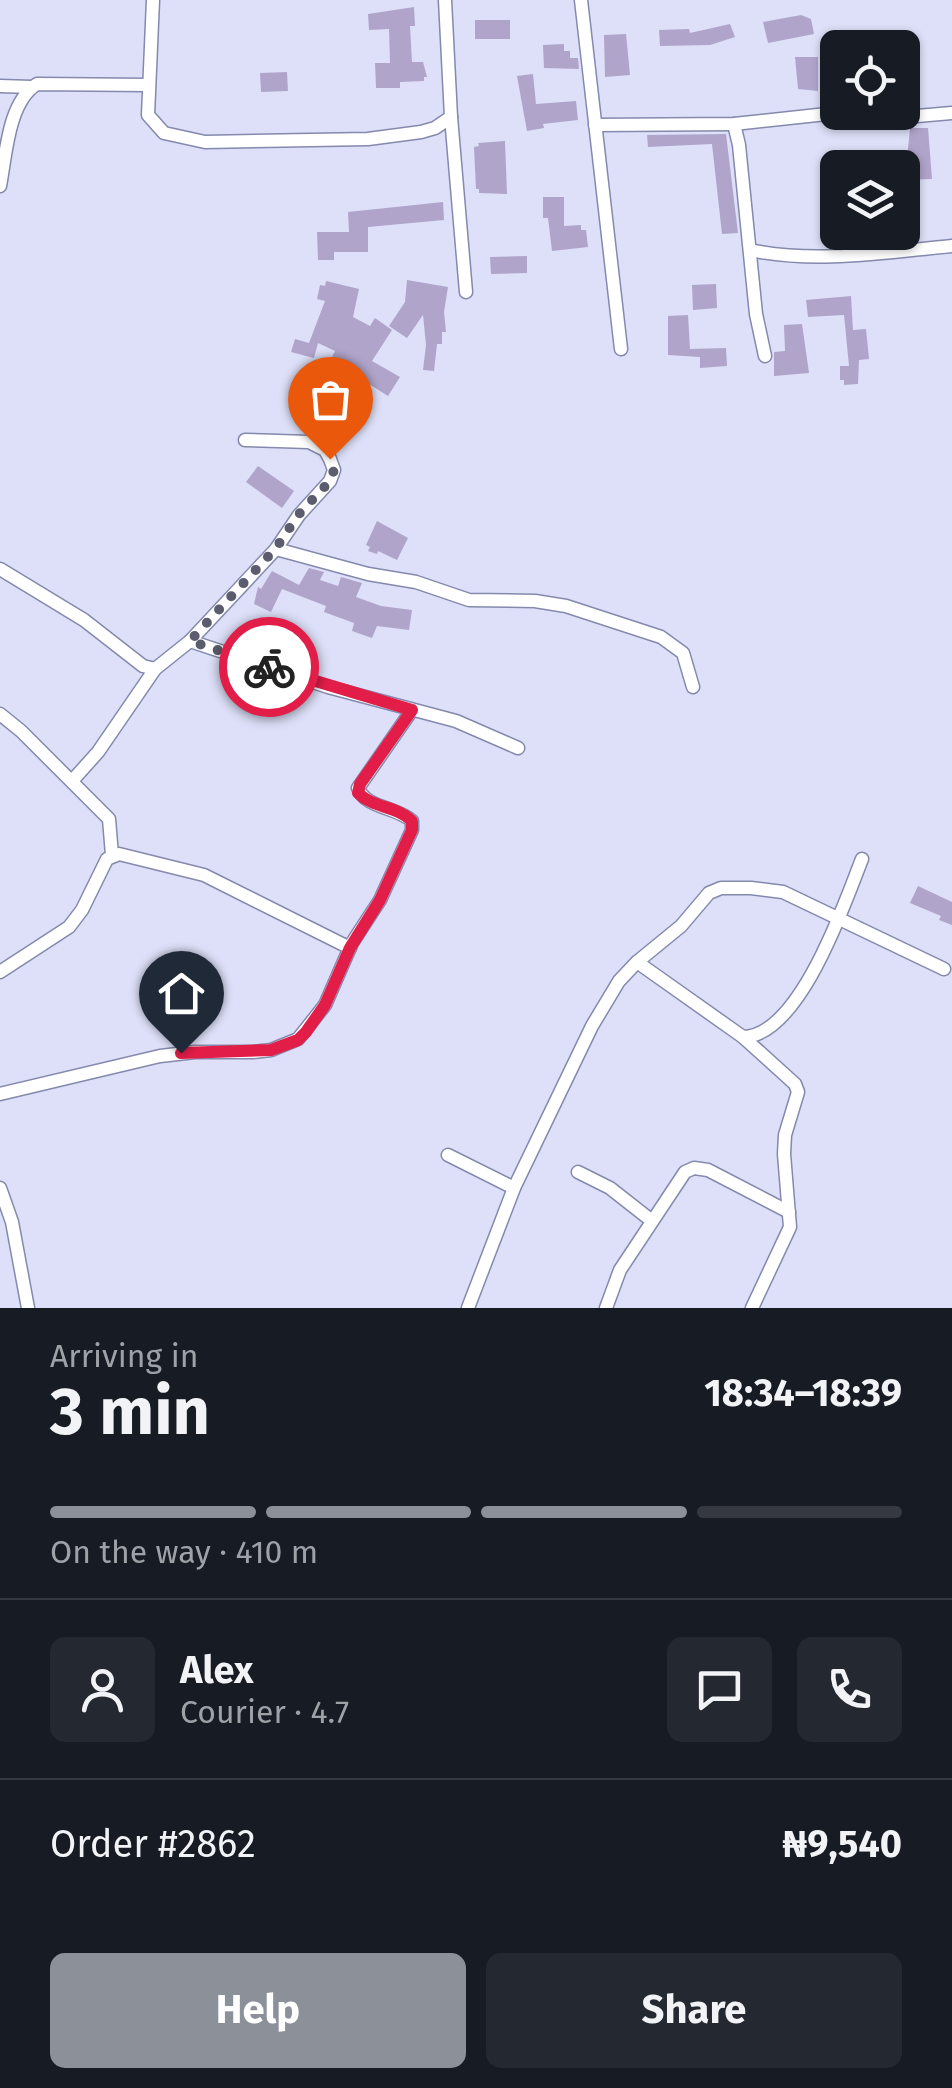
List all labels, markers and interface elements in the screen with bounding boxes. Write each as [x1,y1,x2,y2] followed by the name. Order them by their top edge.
[820,30,920,250] map controls
[820,30,920,130] button: locate
[820,150,920,250] button: layers
[288,357,373,460] pin
[303,372,358,427] icon: bag
[219,617,319,717] courier
[242,640,297,695] icon: bike
[139,951,224,1054] pin
[154,966,209,1021] icon: home
[50,1337,198,1375] text: Arriving in
[704,1370,902,1416] text: 18:34–18:39
[50,1373,210,1451] text: 3 min
[50,1533,318,1571] text: On the way · 410 m
[50,1637,155,1742] button: person
[667,1637,772,1742] button: chat
[797,1637,902,1742] button: phone
[180,1647,253,1693] text: Alex
[180,1693,349,1731] text: Courier · 4.7
[50,1821,256,1867] text: Order #2862
[782,1821,902,1867] text: ₦9,540
[50,1953,466,2068] button: Help
[486,1953,902,2068] button: Share

